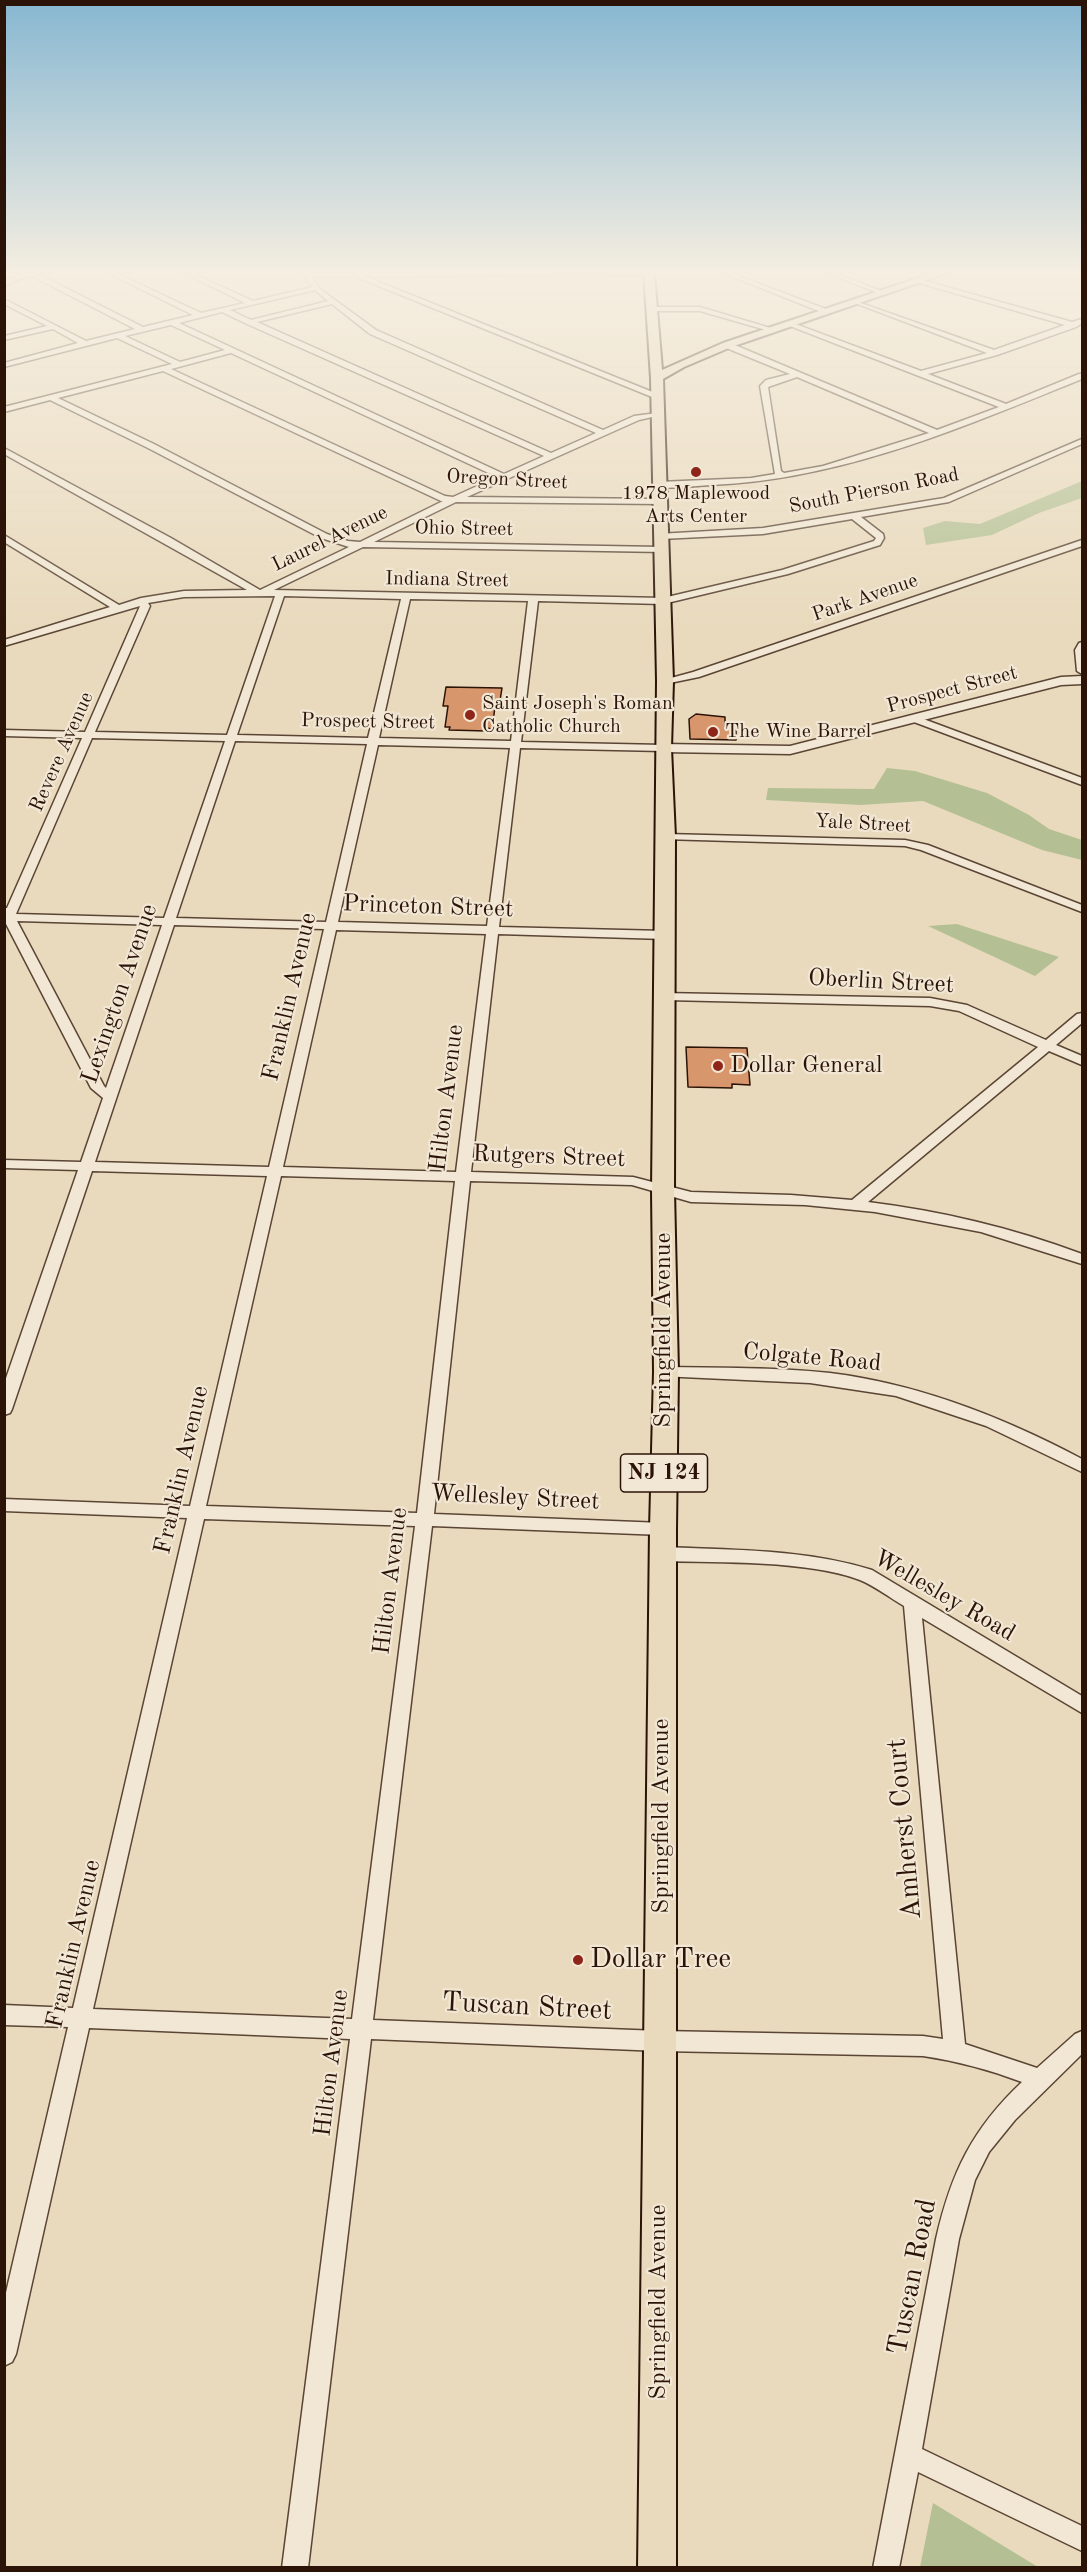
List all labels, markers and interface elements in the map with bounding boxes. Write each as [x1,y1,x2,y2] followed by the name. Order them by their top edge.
[787,463,961,519] street label: South Pierson Road
[446,465,568,495] street label: Oregon Street
[689,465,703,479] marker: 1978 Maplewood Arts Center
[622,482,770,529] place label: 1978 Maplewood Arts Center
[268,501,392,577] street label: Laurel Avenue
[414,516,514,542] street label: Ohio Street
[385,567,509,593] street label: Indiana Street
[809,569,921,627] street label: Park Avenue
[884,661,1020,719] street label: Prospect Street
[25,688,99,816] street label: Revere Avenue
[482,692,673,739] place label: Saint Joseph's Roman Catholic Church
[463,708,477,722] marker: Saint Joseph's Roman Catholic Church
[301,709,435,735] street label: Prospect Street
[725,720,871,744] place label: The Wine Barrel
[706,725,720,739] marker: The Wine Barrel
[814,809,912,839] street label: Yale Street
[342,890,514,924] street label: Princeton Street
[76,900,164,1088] street label: Lexington Avenue
[257,910,323,1084] street label: Franklin Avenue
[807,964,955,1000] street label: Oberlin Street
[424,1023,470,1173] street label: Hilton Avenue
[730,1052,882,1080] place label: Dollar General
[711,1059,725,1073] marker: Dollar General
[472,1140,626,1174] street label: Rutgers Street
[650,1232,678,1428] street label: Springfield Avenue
[742,1338,882,1378] street label: Colgate Road
[149,1383,215,1557] street label: Franklin Avenue
[620,1454,708,1492] road number: NJ 124
[430,1479,600,1517] street label: Wellesley Street
[368,1506,414,1656] street label: Hilton Avenue
[868,1544,1020,1648] street label: Wellesley Road
[648,1718,676,1914] street label: Springfield Avenue
[880,1737,930,1921] street label: Amherst Court
[41,1857,107,2031] street label: Franklin Avenue
[590,1943,731,1977] place label: Dollar Tree
[571,1953,585,1967] marker: Dollar Tree
[441,1986,613,2028] street label: Tuscan Street
[309,1988,355,2138] street label: Hilton Avenue
[881,2196,945,2358] street label: Tuscan Road
[645,2204,673,2400] street label: Springfield Avenue

